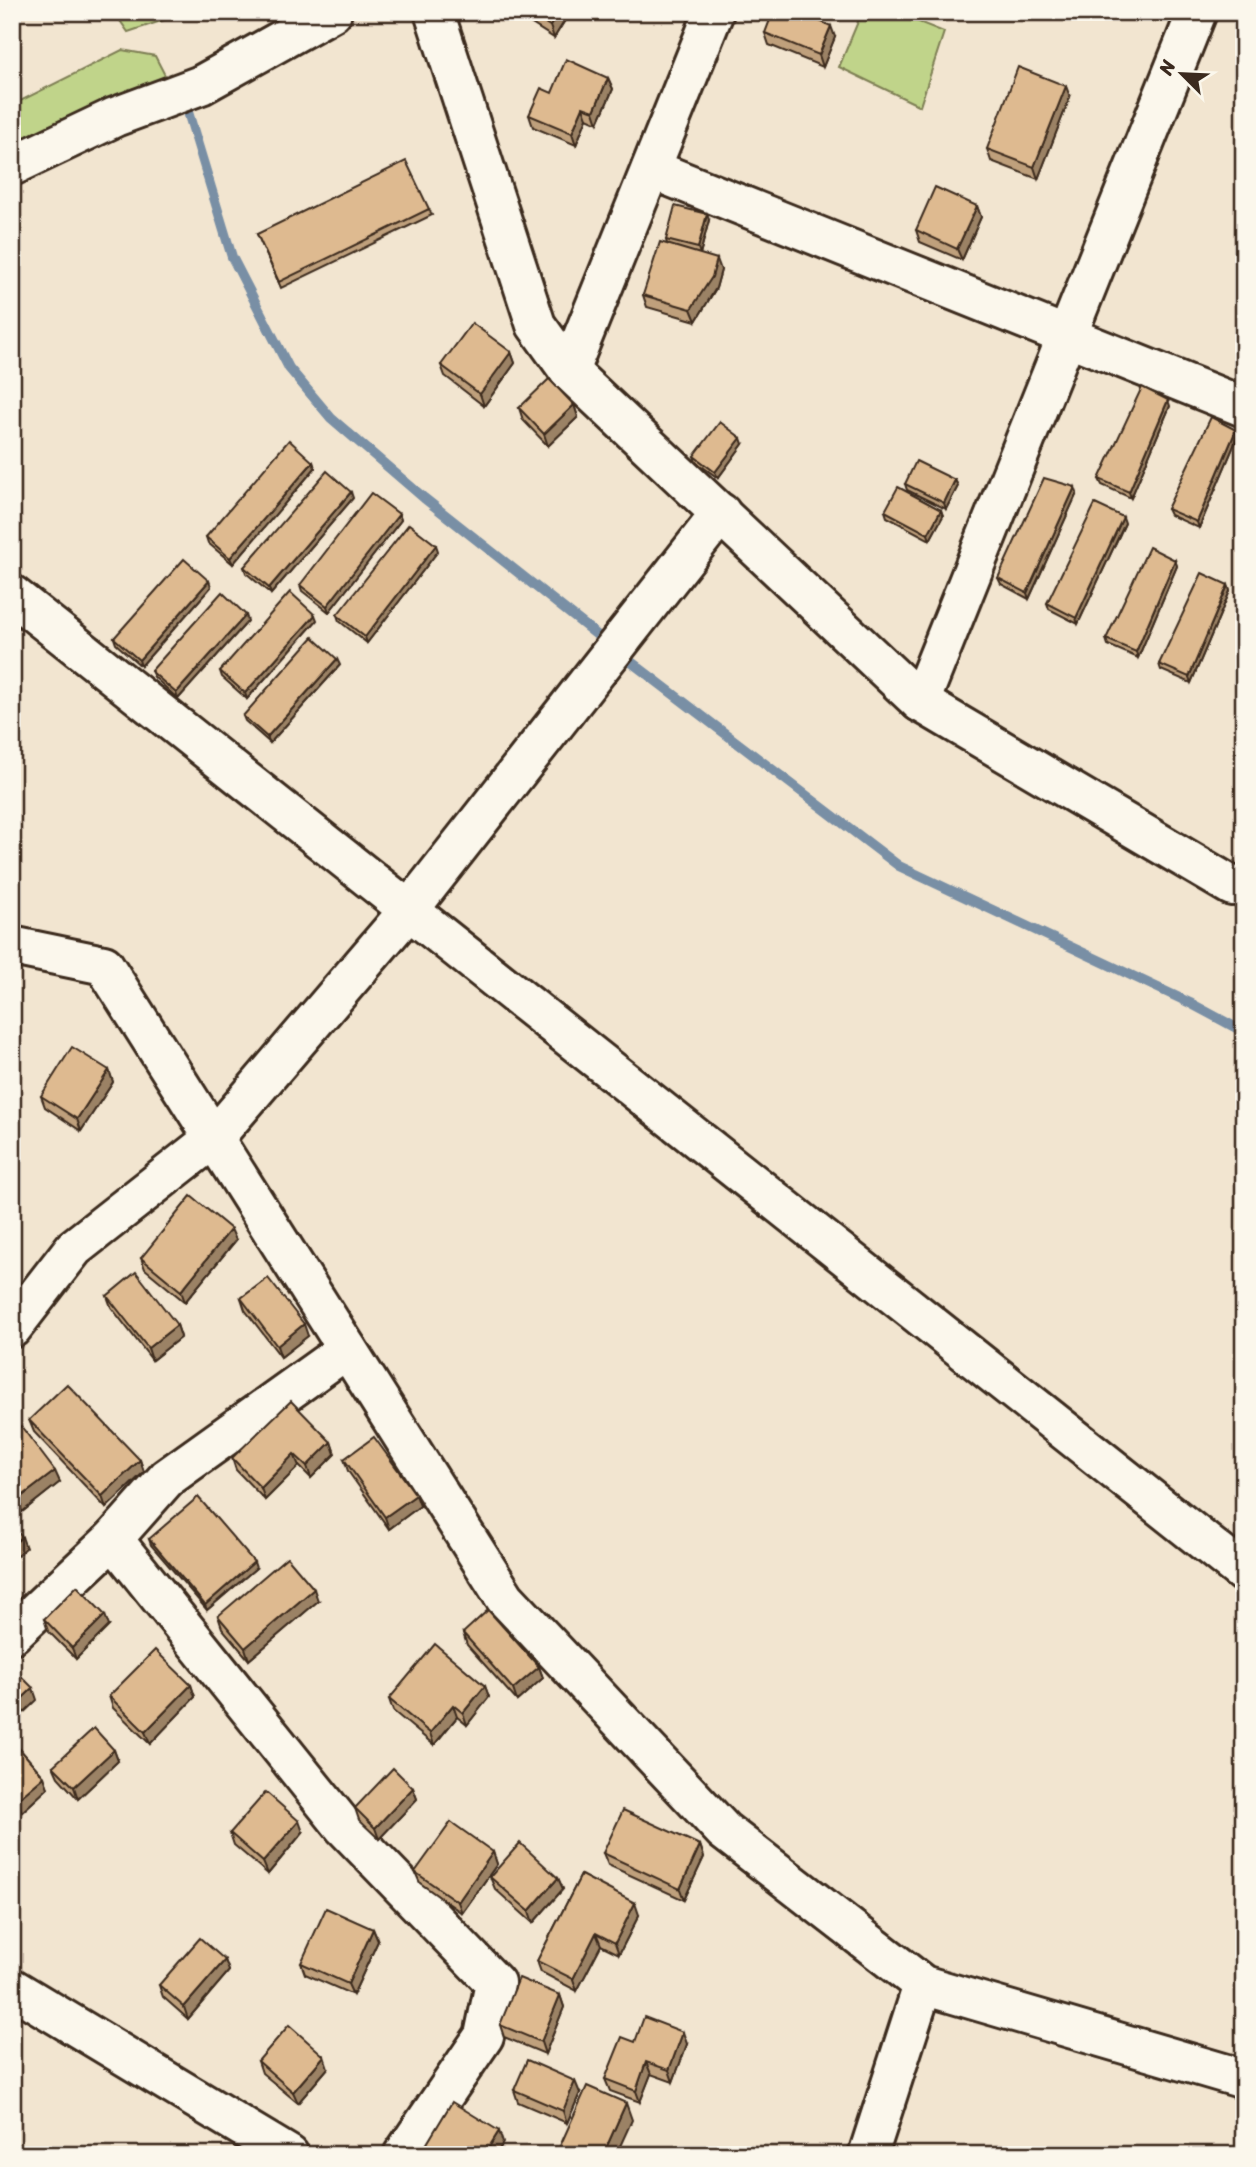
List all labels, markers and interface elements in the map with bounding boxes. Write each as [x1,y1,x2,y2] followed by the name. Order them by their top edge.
[1148,38,1218,108] north arrow
[1149,54,1185,81] text: N

